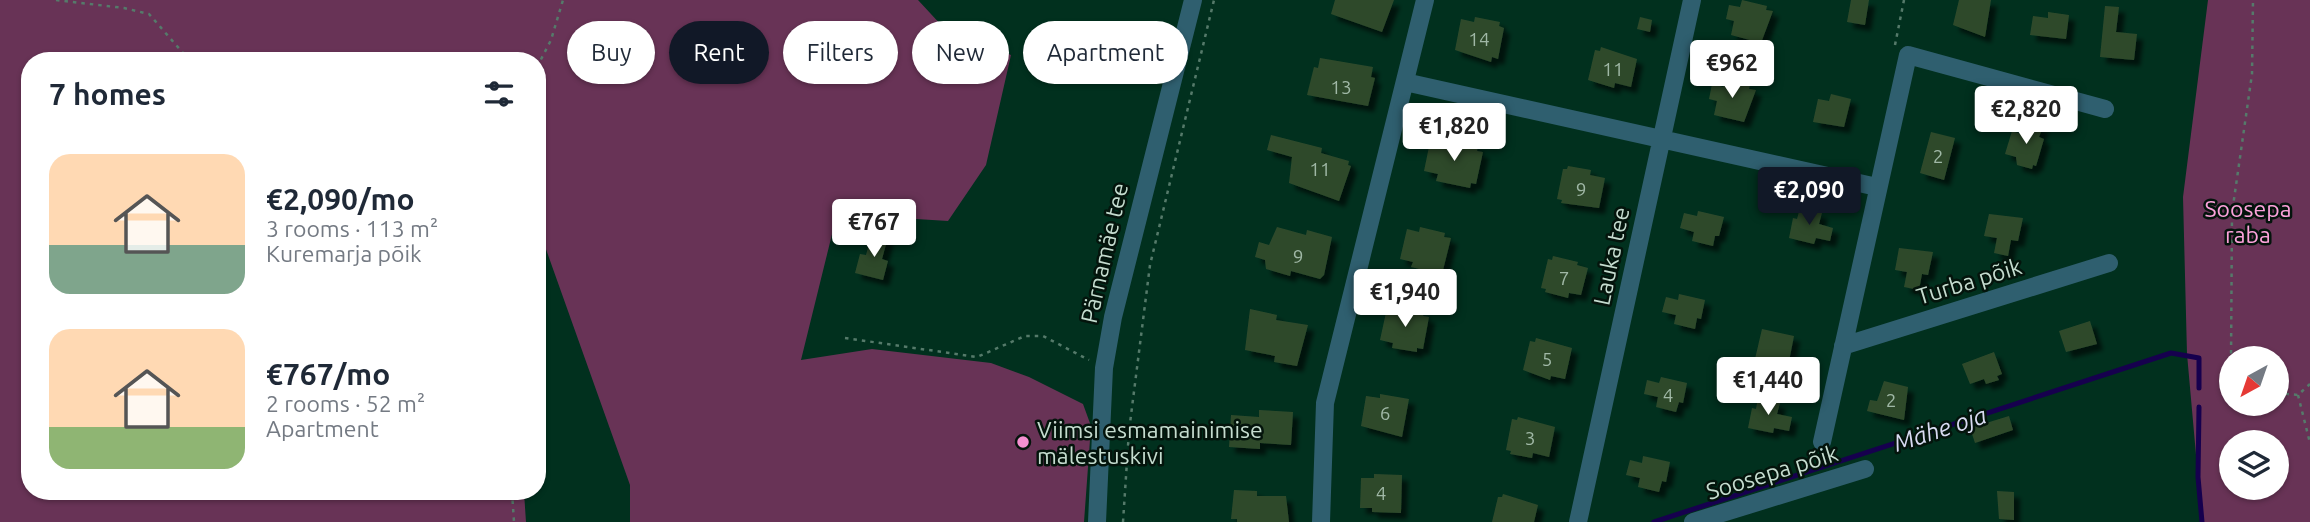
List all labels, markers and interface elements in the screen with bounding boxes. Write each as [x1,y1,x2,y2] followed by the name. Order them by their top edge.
[567,21,655,84] chip: Buy
[669,21,769,84] chip: Rent
[783,21,898,84] chip: Filters
[912,21,1009,84] chip: New
[1023,21,1188,84] chip: Apartment
[1468,28,1490,50] house number: 14
[1691,41,1773,100] pin: €962
[1706,50,1758,75] text: €962
[1602,58,1624,80] house number: 11
[480,75,518,113] icon: filters
[1330,76,1352,98] house number: 13
[49,77,166,111] text: 7 homes
[1969,86,2083,146] pin: €2,820
[1991,96,2061,121] text: €2,820
[1397,104,1511,163] pin: €1,820
[1419,113,1489,138] text: €1,820
[1933,145,1943,167] house number: 2
[1309,158,1331,180] house number: 11
[1752,168,1866,227] pin: €2,090
[1774,177,1844,202] text: €2,090
[1576,178,1586,200] house number: 9
[1076,180,1132,326] street label: Pärnamäe tee
[105,182,189,266] icon: home
[266,182,415,216] text: €2,090/mo
[2205,196,2291,247] park label: Soosepa raba
[833,200,915,259] pin: €767
[1588,205,1634,307] street label: Lauka tee
[848,209,900,234] text: €767
[266,216,438,241] text: 3 rooms · 113 m²
[266,241,422,266] text: Kuremarja põik
[1293,245,1303,267] house number: 9
[1913,253,2025,309] street label: Turba põik
[1559,267,1569,289] house number: 7
[1348,270,1462,329] pin: €1,940
[1370,279,1440,304] text: €1,940
[2219,346,2289,416] north arrow
[2219,346,2289,500] map controls
[1542,348,1552,370] house number: 5
[105,357,189,441] icon: home
[266,357,390,391] text: €767/mo
[1711,358,1825,417] pin: €1,440
[1733,367,1803,392] text: €1,440
[1663,384,1673,406] house number: 4
[1886,389,1896,411] house number: 2
[266,391,425,416] text: 2 rooms · 52 m²
[1890,401,1990,457] water label: Mähe oja
[1380,402,1390,424] house number: 6
[266,416,379,441] text: Apartment
[1037,417,1263,468] place label: Viimsi esmamainimise mälestuskivi
[1525,427,1535,449] house number: 3
[2219,430,2289,500] button: layers
[1015,434,1031,450] marker: Viimsi esmamainimise mälestuskivi
[1703,440,1841,504] street label: Soosepa põik
[1376,482,1386,504] house number: 4

